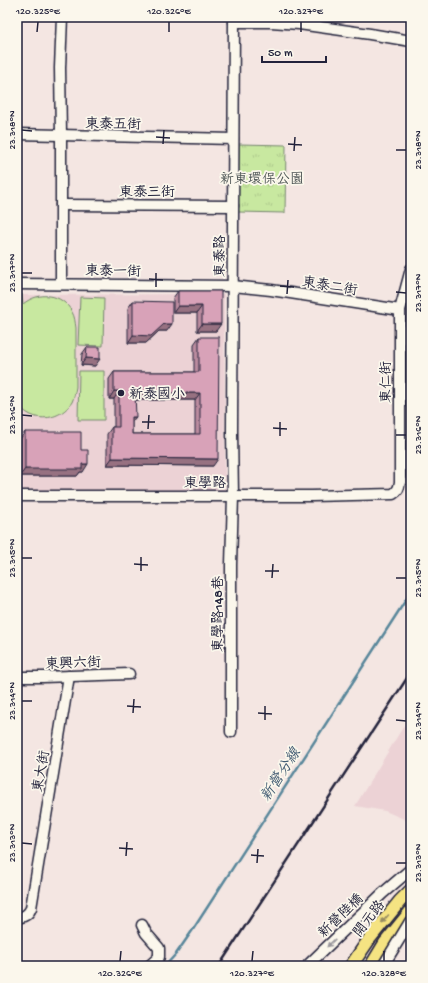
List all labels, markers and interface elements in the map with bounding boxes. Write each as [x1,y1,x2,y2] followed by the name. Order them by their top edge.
[15,6,61,18] text: 120.325°E
[146,6,192,18] text: 120.326°E
[278,6,324,18] text: 120.327°E
[262,38,326,64] scale bar
[268,47,293,61] text: 50 m
[7,110,19,149] text: 23.318°N
[85,116,141,134] street label: 東泰五街
[413,130,425,169] text: 23.318°N
[220,171,304,189] park label: 新東環保公園
[119,184,175,202] street label: 東泰三街
[212,235,230,277] street label: 東泰路
[7,253,19,292] text: 23.317°N
[85,263,141,281] street label: 東泰一街
[413,273,425,312] text: 23.317°N
[301,274,359,300] street label: 東泰二街
[378,361,396,403] street label: 東仁街
[129,386,185,404] place label: 新泰國小
[116,388,126,398] marker: 新泰國小
[7,395,19,434] text: 23.316°N
[413,415,425,454] text: 23.316°N
[184,475,226,493] street label: 東學路
[7,538,19,577] text: 23.315°N
[413,558,425,597] text: 23.315°N
[210,575,228,652] street label: 東學路148巷
[45,654,101,674] street label: 東興六街
[7,681,19,720] text: 23.314°N
[413,701,425,740] text: 23.314°N
[257,744,306,805] water label: 新營分線
[29,749,54,794] street label: 東大街
[7,823,19,862] text: 23.313°N
[413,843,425,882] text: 23.313°N
[315,891,368,942] street label: 新營陸橋
[350,897,390,941] street label: 開元路
[381,914,389,925] one-way arrow
[326,938,336,948] one-way arrow
[97,968,143,980] text: 120.326°E
[229,968,275,980] text: 120.327°E
[361,968,407,980] text: 120.328°E

